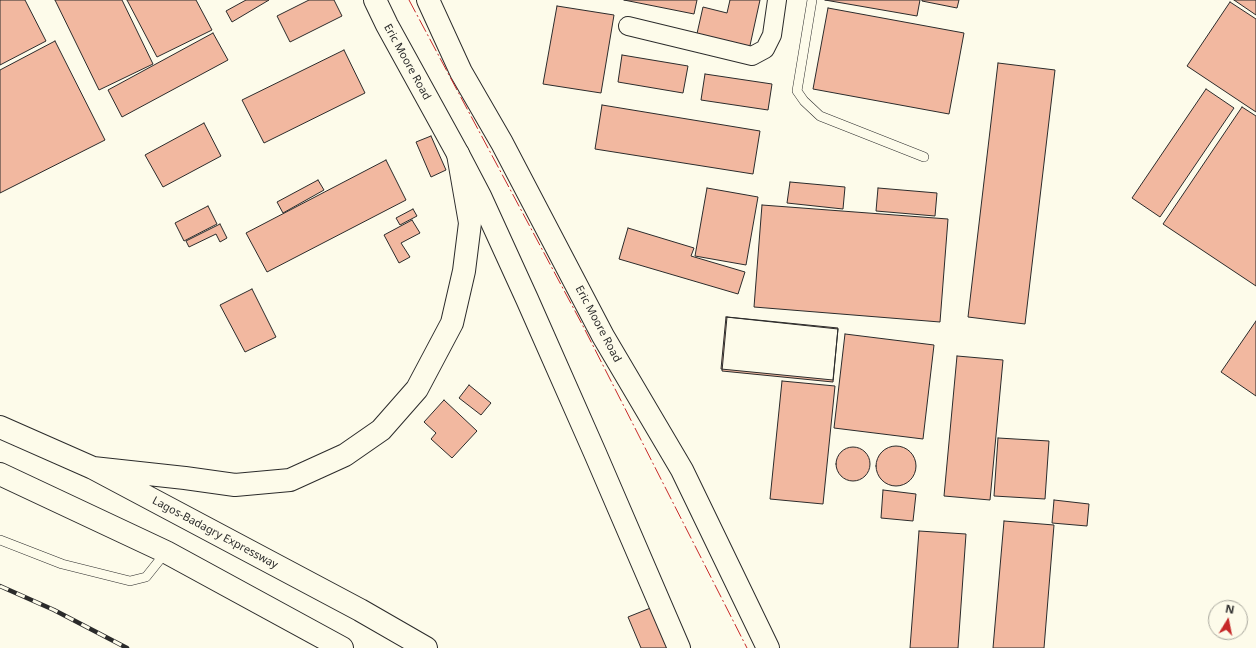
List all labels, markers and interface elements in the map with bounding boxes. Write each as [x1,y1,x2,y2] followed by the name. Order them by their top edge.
[381,22,433,102] street label: Eric Moore Road
[572,283,624,365] street label: Eric Moore Road
[150,494,280,572] street label: Lagos-Badagry Expressway
[1208,600,1248,640] north arrow
[1224,601,1236,617] text: N

